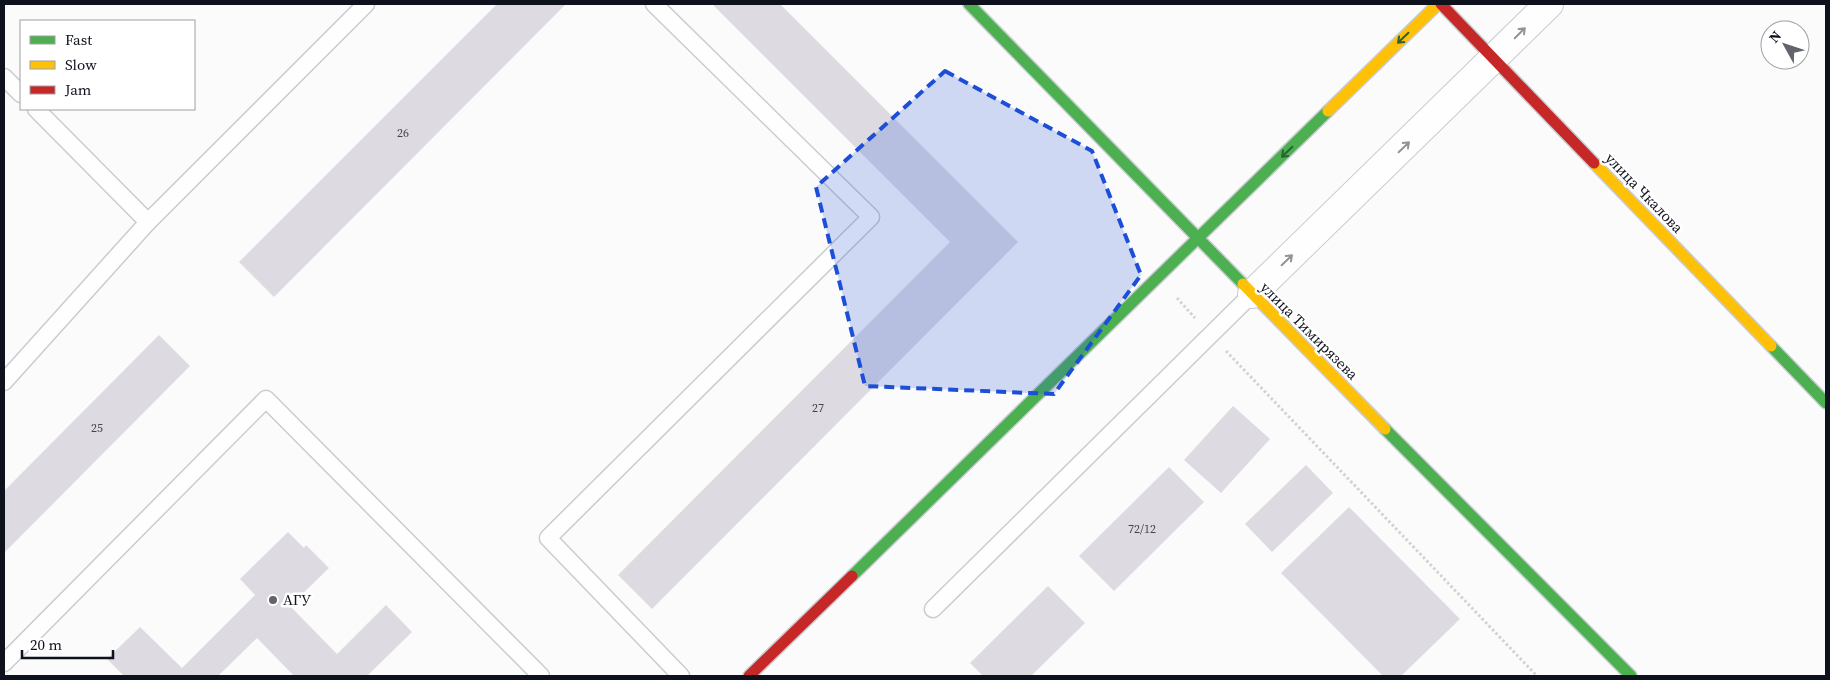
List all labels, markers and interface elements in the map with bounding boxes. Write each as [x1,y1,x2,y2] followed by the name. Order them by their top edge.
[20,20,195,110] legend
[1760,20,1810,70] north arrow
[1764,26,1786,47] text: N
[1514,27,1526,39] one-way arrow
[65,29,92,50] text: Fast
[1397,32,1409,44] one-way arrow
[65,54,97,75] text: Slow
[64,79,92,100] text: Jam
[397,125,409,141] house number: 26
[1397,141,1410,153] one-way arrow
[1281,145,1293,158] one-way arrow
[1601,148,1688,238] street label: улица Чкалова
[1281,254,1293,266] one-way arrow
[1256,277,1363,384] street label: улица Тимирязева
[812,400,824,416] house number: 27
[91,420,103,436] house number: 25
[1128,521,1156,537] house number: 72/12
[283,589,311,610] place label: АГУ
[267,594,279,606] marker: АГУ
[22,628,114,660] scale bar
[30,634,62,655] text: 20 m

